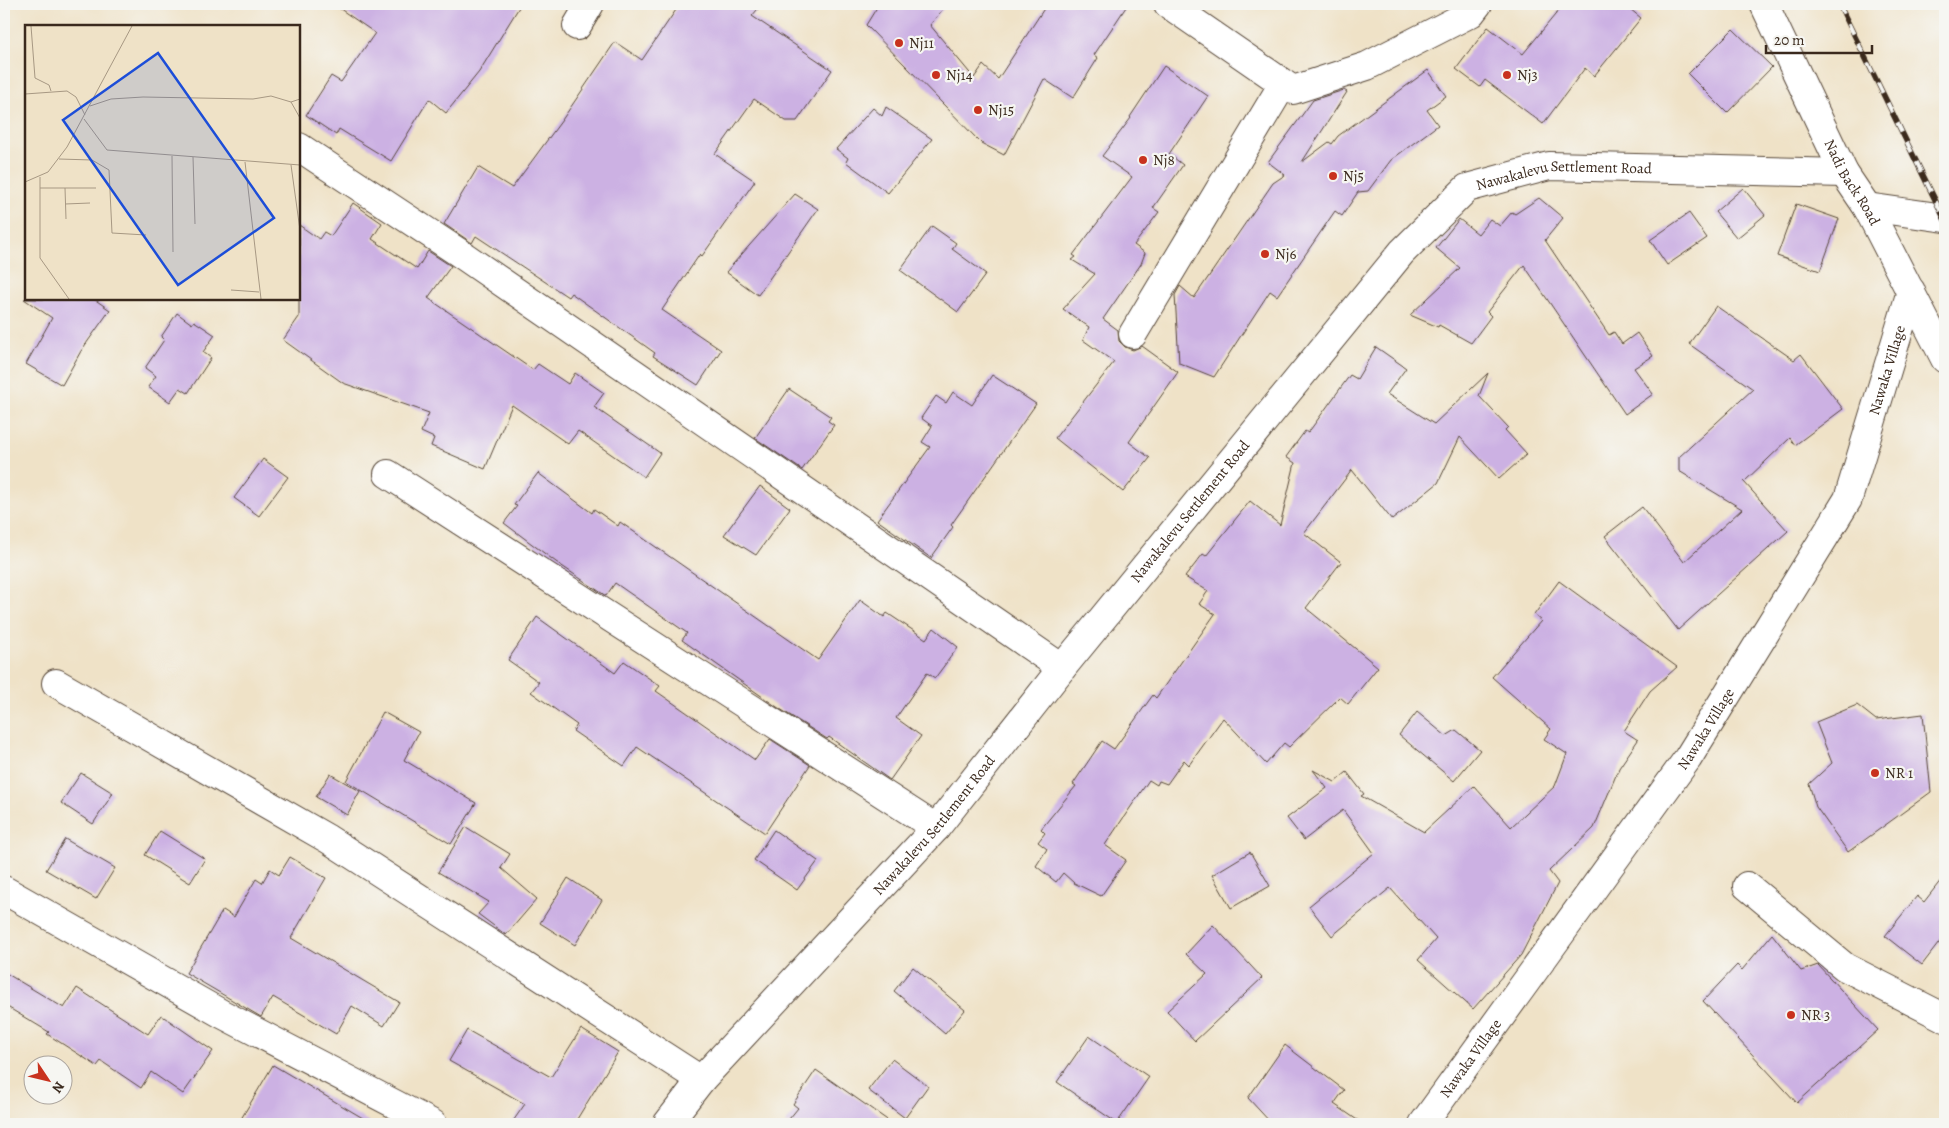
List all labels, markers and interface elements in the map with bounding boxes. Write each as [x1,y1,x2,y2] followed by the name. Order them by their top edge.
[1766,22,1873,54] scale bar
[25,25,300,300] inset map
[1774,30,1805,50] text: 20 m
[909,33,934,53] place label: Nj11
[893,37,905,49] marker: Nj11
[946,65,973,85] place label: Nj14
[1517,65,1538,85] place label: Nj3
[930,69,942,81] marker: Nj14
[1501,69,1513,81] marker: Nj3
[988,100,1014,120] place label: Nj15
[972,104,984,116] marker: Nj15
[1819,136,1885,230] street label: Nadi Back Road
[1153,150,1175,170] place label: Nj8
[1137,154,1149,166] marker: Nj8
[1474,156,1653,195] street label: Nawakalevu Settlement Road
[1343,166,1364,186] place label: Nj5
[1327,170,1339,182] marker: Nj5
[1275,244,1297,264] place label: Nj6
[1259,248,1271,260] marker: Nj6
[1864,322,1910,418] street label: Nawaka Village
[1126,435,1255,587] street label: Nawakalevu Settlement Road
[1673,684,1739,774] street label: Nawaka Village
[868,750,1000,899] street label: Nawakalevu Settlement Road
[1885,763,1913,783] place label: NR 1
[1869,767,1881,779] marker: NR 1
[1801,1005,1830,1025] place label: NR 3
[1785,1009,1797,1021] marker: NR 3
[1435,1015,1506,1102] street label: Nawaka Village
[22,1056,72,1106] north arrow
[48,1078,69,1097] text: N

